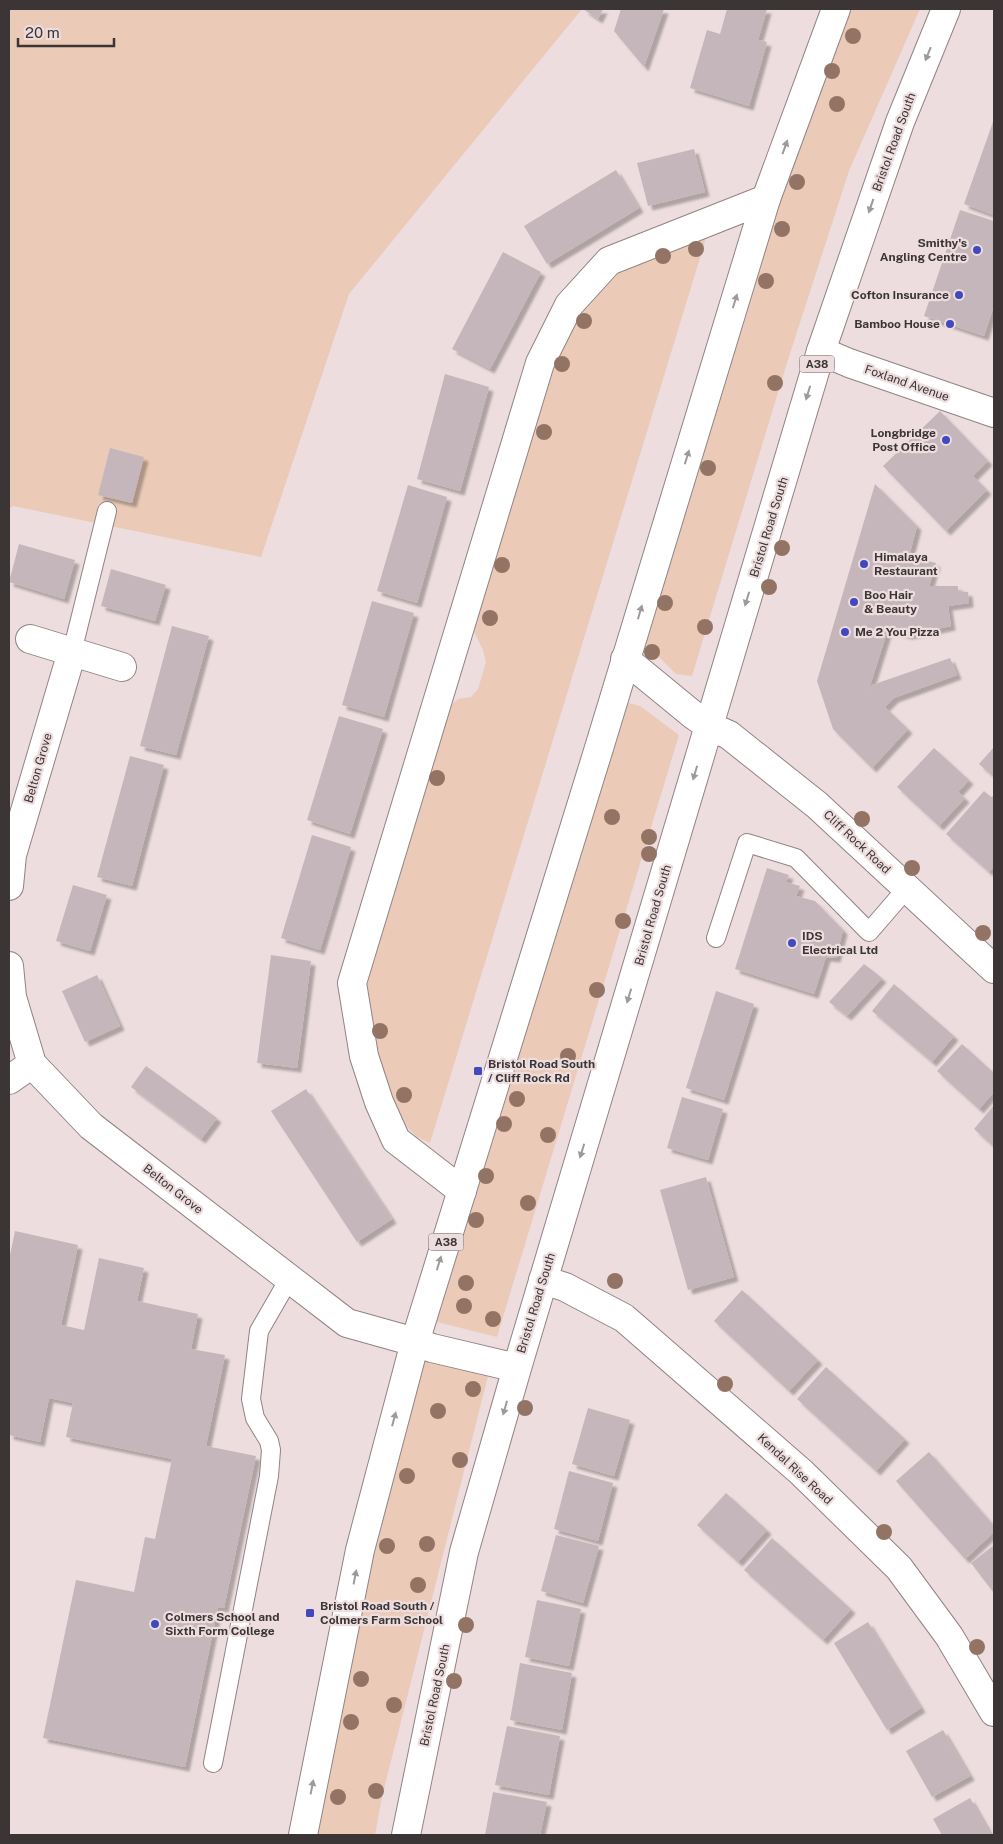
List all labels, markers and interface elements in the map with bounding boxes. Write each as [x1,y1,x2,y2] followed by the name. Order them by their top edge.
[18,15,114,47] scale bar
[25,24,60,41] text: 20 m
[923,47,931,61] one-way arrow
[870,91,918,193] street label: Bristol Road South
[781,139,789,154] one-way arrow
[867,199,875,214] one-way arrow
[880,236,967,264] place label: Smithy's Angling Centre
[971,244,983,256] marker: Smithy's Angling Centre
[851,288,949,302] place label: Cofton Insurance
[953,289,965,301] marker: Cofton Insurance
[731,294,739,309] one-way arrow
[854,317,940,331] place label: Bamboo House
[944,318,956,330] marker: Bamboo House
[800,356,834,372] road number: A38
[863,362,951,404] street label: Foxland Avenue
[804,386,812,401] one-way arrow
[871,426,936,454] place label: Longbridge Post Office
[940,434,952,446] marker: Longbridge Post Office
[684,449,692,464] one-way arrow
[747,475,791,579] street label: Bristol Road South
[874,550,938,578] place label: Himalaya Restaurant
[858,558,870,570] marker: Himalaya Restaurant
[864,588,917,616] place label: Boo Hair & Beauty
[743,592,751,607] one-way arrow
[848,596,860,608] marker: Boo Hair & Beauty
[636,605,644,620] one-way arrow
[855,625,940,639] place label: Me 2 You Pizza
[839,626,851,638] marker: Me 2 You Pizza
[21,731,55,805] street label: Belton Grove
[691,765,699,780] one-way arrow
[821,808,893,876] street label: Cliff Rock Road
[632,863,674,967] street label: Bristol Road South
[802,929,878,957] place label: IDS Electrical Ltd
[786,937,798,949] marker: IDS Electrical Ltd
[625,988,632,1003] one-way arrow
[488,1057,595,1085] place label: Bristol Road South / Cliff Rock Rd
[472,1065,484,1077] marker: Bristol Road South / Cliff Rock Rd
[578,1144,586,1159] one-way arrow
[140,1161,206,1217] street label: Belton Grove
[428,1234,464,1250] road number: A38
[514,1251,558,1355] street label: Bristol Road South
[436,1255,444,1270] one-way arrow
[501,1400,509,1415] one-way arrow
[391,1412,399,1427] one-way arrow
[755,1431,835,1507] street label: Kendal Rise Road
[351,1569,359,1584] one-way arrow
[320,1599,443,1627] place label: Bristol Road South / Colmers Farm School
[304,1607,316,1619] marker: Bristol Road South / Colmers Farm School
[165,1610,280,1638] place label: Colmers School and Sixth Form College
[149,1618,161,1630] marker: Colmers School and Sixth Form College
[417,1643,453,1747] street label: Bristol Road South
[309,1779,317,1795] one-way arrow

